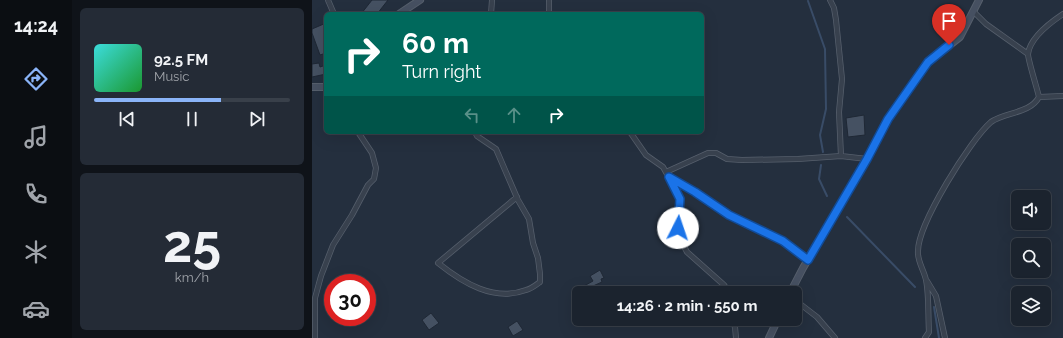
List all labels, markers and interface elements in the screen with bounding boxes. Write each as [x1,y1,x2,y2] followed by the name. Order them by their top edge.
[932,4,966,45] pin
[938,10,960,32] icon: arrive
[14,15,58,36] text: 14:24
[402,27,469,60] text: 60 m
[336,28,388,80] icon: right
[154,51,208,69] text: 92.5 FM
[402,61,481,82] text: Turn right
[22,65,50,93] icon: directions
[154,69,189,84] text: Music
[461,104,483,126] icon: left
[503,104,525,126] icon: ahead
[545,104,567,126] icon: right
[116,108,138,130] icon: previous
[181,108,203,130] icon: pause
[246,108,268,130] icon: next
[22,123,50,151] icon: music
[22,180,50,208] icon: phone
[1011,190,1051,326] map controls
[1011,190,1051,230] button: sound
[657,207,699,249] position arrow
[163,213,221,274] text: 25
[22,238,50,266] icon: climate
[1011,238,1051,278] button: search
[175,270,209,285] text: km/h
[324,274,376,326] speed limit sign: 30
[1011,286,1051,326] button: layers
[22,295,50,323] icon: car
[617,297,757,315] text: 14:26 · 2 min · 550 m

